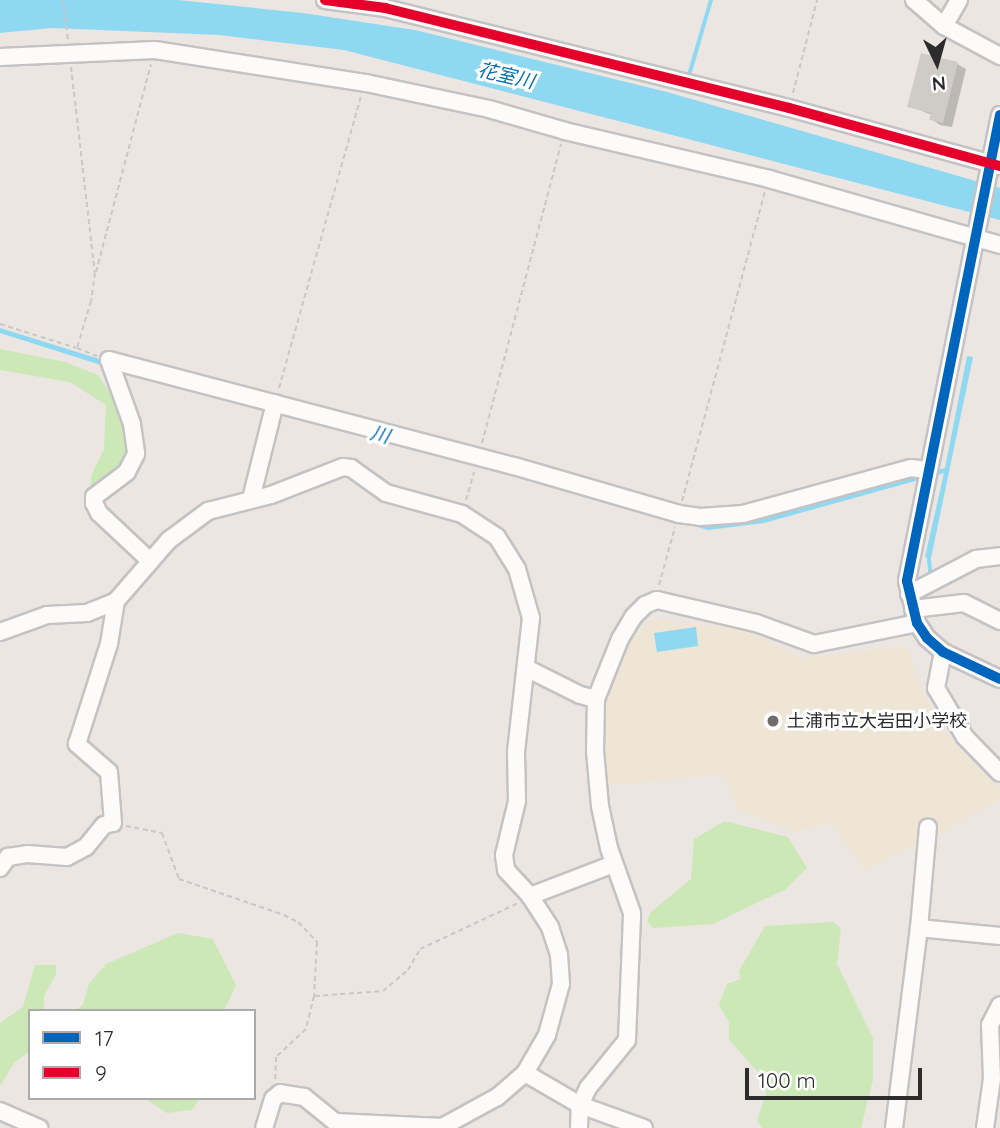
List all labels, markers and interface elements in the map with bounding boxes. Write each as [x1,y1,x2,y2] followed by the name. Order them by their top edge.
[902,28,972,98] north arrow
[476,58,536,94] water label: 花室川
[931,71,947,96] text: N
[368,422,392,448] water label: 川
[787,710,967,732] place label: 土浦市立大岩田小学校
[765,713,781,729] marker: 土浦市立大岩田小学校
[28,1009,256,1100] legend
[95,1025,114,1051] text: 17
[748,1054,925,1098] scale bar
[95,1060,107,1086] text: 9
[758,1067,816,1093] text: 100 m

